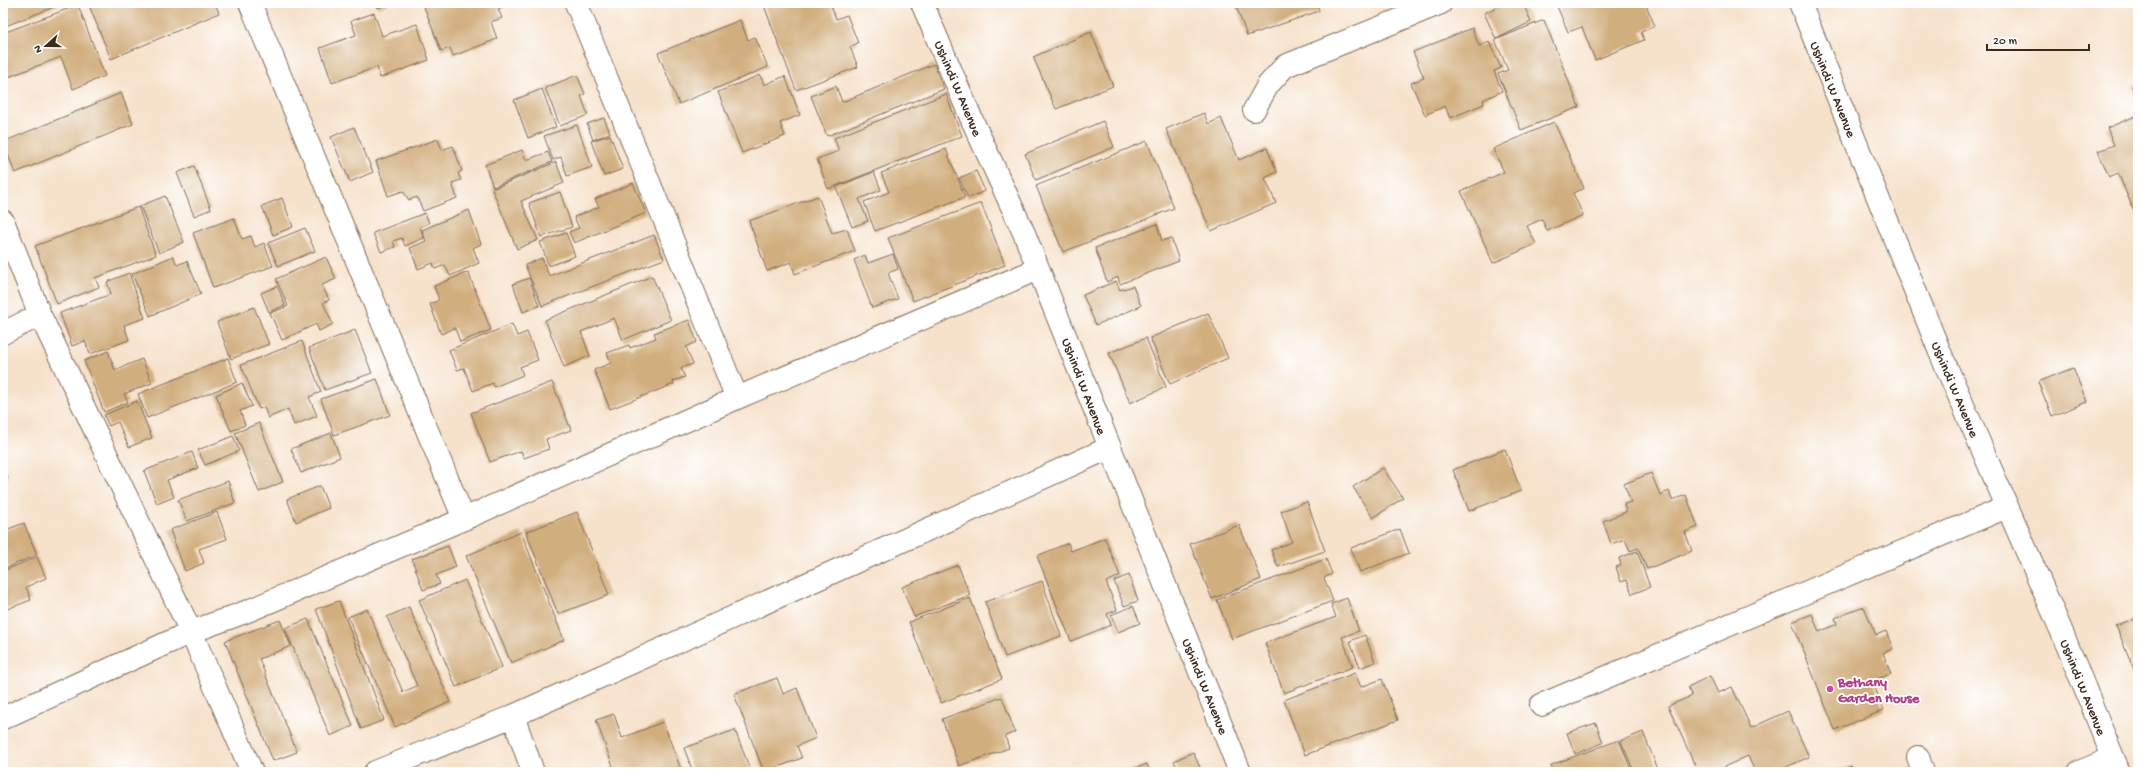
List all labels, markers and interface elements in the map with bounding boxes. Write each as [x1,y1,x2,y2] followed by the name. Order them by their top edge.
[26,26,66,66] north arrow
[1987,26,2089,52] scale bar
[1993,35,2018,49] text: 20 m
[929,39,985,140] street label: Ushindi W Avenue
[1805,39,1859,141] street label: Ushindi W Avenue
[32,43,45,54] text: N
[1056,336,1109,438] street label: Ushindi W Avenue
[1926,340,1982,441] street label: Ushindi W Avenue
[1177,636,1231,738] street label: Ushindi W Avenue
[2055,637,2109,739] street label: Ushindi W Avenue
[1837,675,1920,708] place label: Bethany Garden House
[1825,684,1835,694] marker: Bethany Garden House

